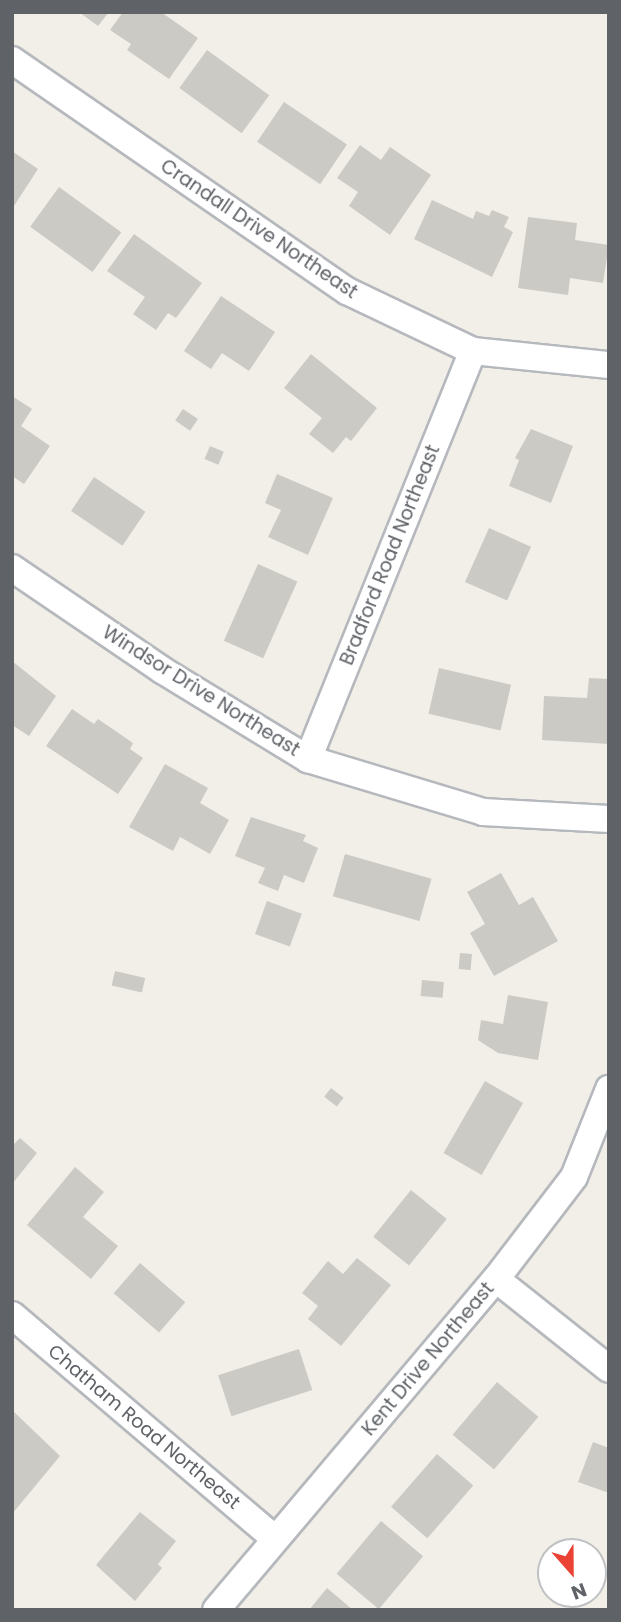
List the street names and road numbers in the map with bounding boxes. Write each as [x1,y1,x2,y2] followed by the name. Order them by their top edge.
[156,154,362,304] street label: Crandall Drive Northeast
[335,442,445,668] street label: Bradford Road Northeast
[98,621,304,761] street label: Windsor Drive Northeast
[357,1278,499,1440] street label: Kent Drive Northeast
[43,1340,245,1514] street label: Chatham Road Northeast

